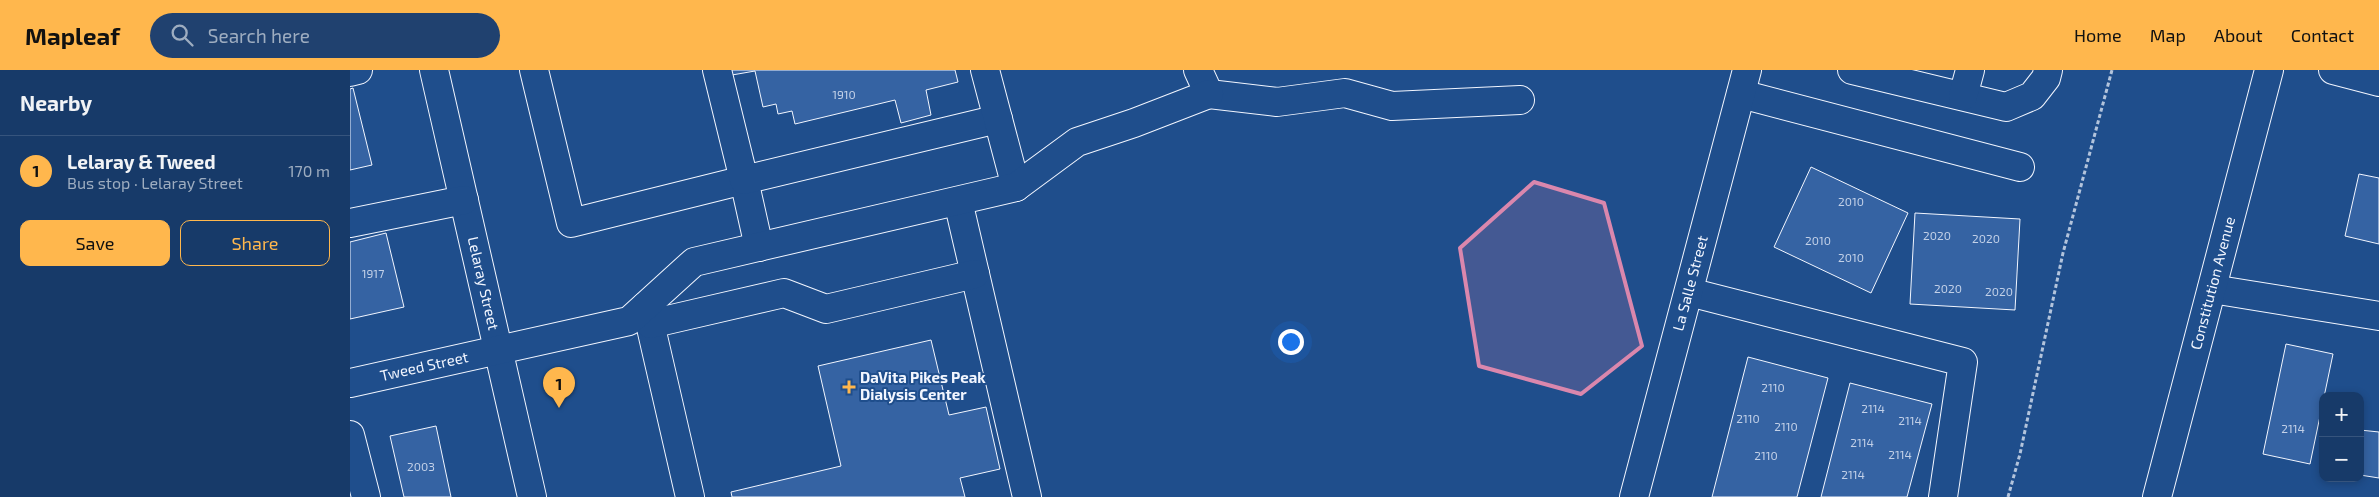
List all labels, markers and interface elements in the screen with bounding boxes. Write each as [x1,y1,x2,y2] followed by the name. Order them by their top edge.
[150,13,500,58] search box
[25,21,120,50] text: Mapleaf
[168,21,196,49] icon: search
[208,24,310,47] text: Search here
[2074,24,2122,46] text: Home
[2150,24,2186,46] text: Map
[2214,24,2263,46] text: About
[2291,24,2354,46] text: Contact
[832,87,856,101] house number: 1910
[20,90,92,115] text: Nearby
[67,150,216,173] text: Lelaray & Tweed
[33,161,39,180] text: 1
[288,161,330,180] text: 170 m
[67,173,243,192] text: Bus stop · Lelaray Street
[1838,194,1864,208] house number: 2010
[2186,214,2238,352] street label: Constitution Avenue
[20,220,170,266] button: Save
[180,220,330,266] button: Share
[1923,228,1951,242] house number: 2020
[1972,231,2000,245] house number: 2020
[1668,233,1711,333] street label: La Salle Street
[1805,233,1831,247] house number: 2010
[465,235,503,332] street label: Lelaray Street
[1838,250,1864,264] house number: 2010
[362,266,384,280] house number: 1917
[1934,281,1962,295] house number: 2020
[1985,284,2013,298] house number: 2020
[1278,329,1304,355] your location
[378,347,470,384] street label: Tweed Street
[543,367,575,408] pin: 1
[860,368,986,404] place label: DaVita Pikes Peak Dialysis Center
[842,380,856,394] marker: DaVita Pikes Peak Dialysis Center
[1761,380,1785,394] house number: 2110
[2319,392,2364,482] map controls
[2319,392,2364,437] button: +
[1861,401,1885,415] house number: 2114
[1736,411,1760,425] house number: 2110
[1898,413,1922,427] house number: 2114
[1774,419,1798,433] house number: 2110
[2281,421,2305,435] house number: 2114
[1850,435,1874,449] house number: 2114
[2319,437,2364,482] button: −
[1888,447,1912,461] house number: 2114
[1754,448,1778,462] house number: 2110
[407,459,435,473] house number: 2003
[1841,467,1865,481] house number: 2114

